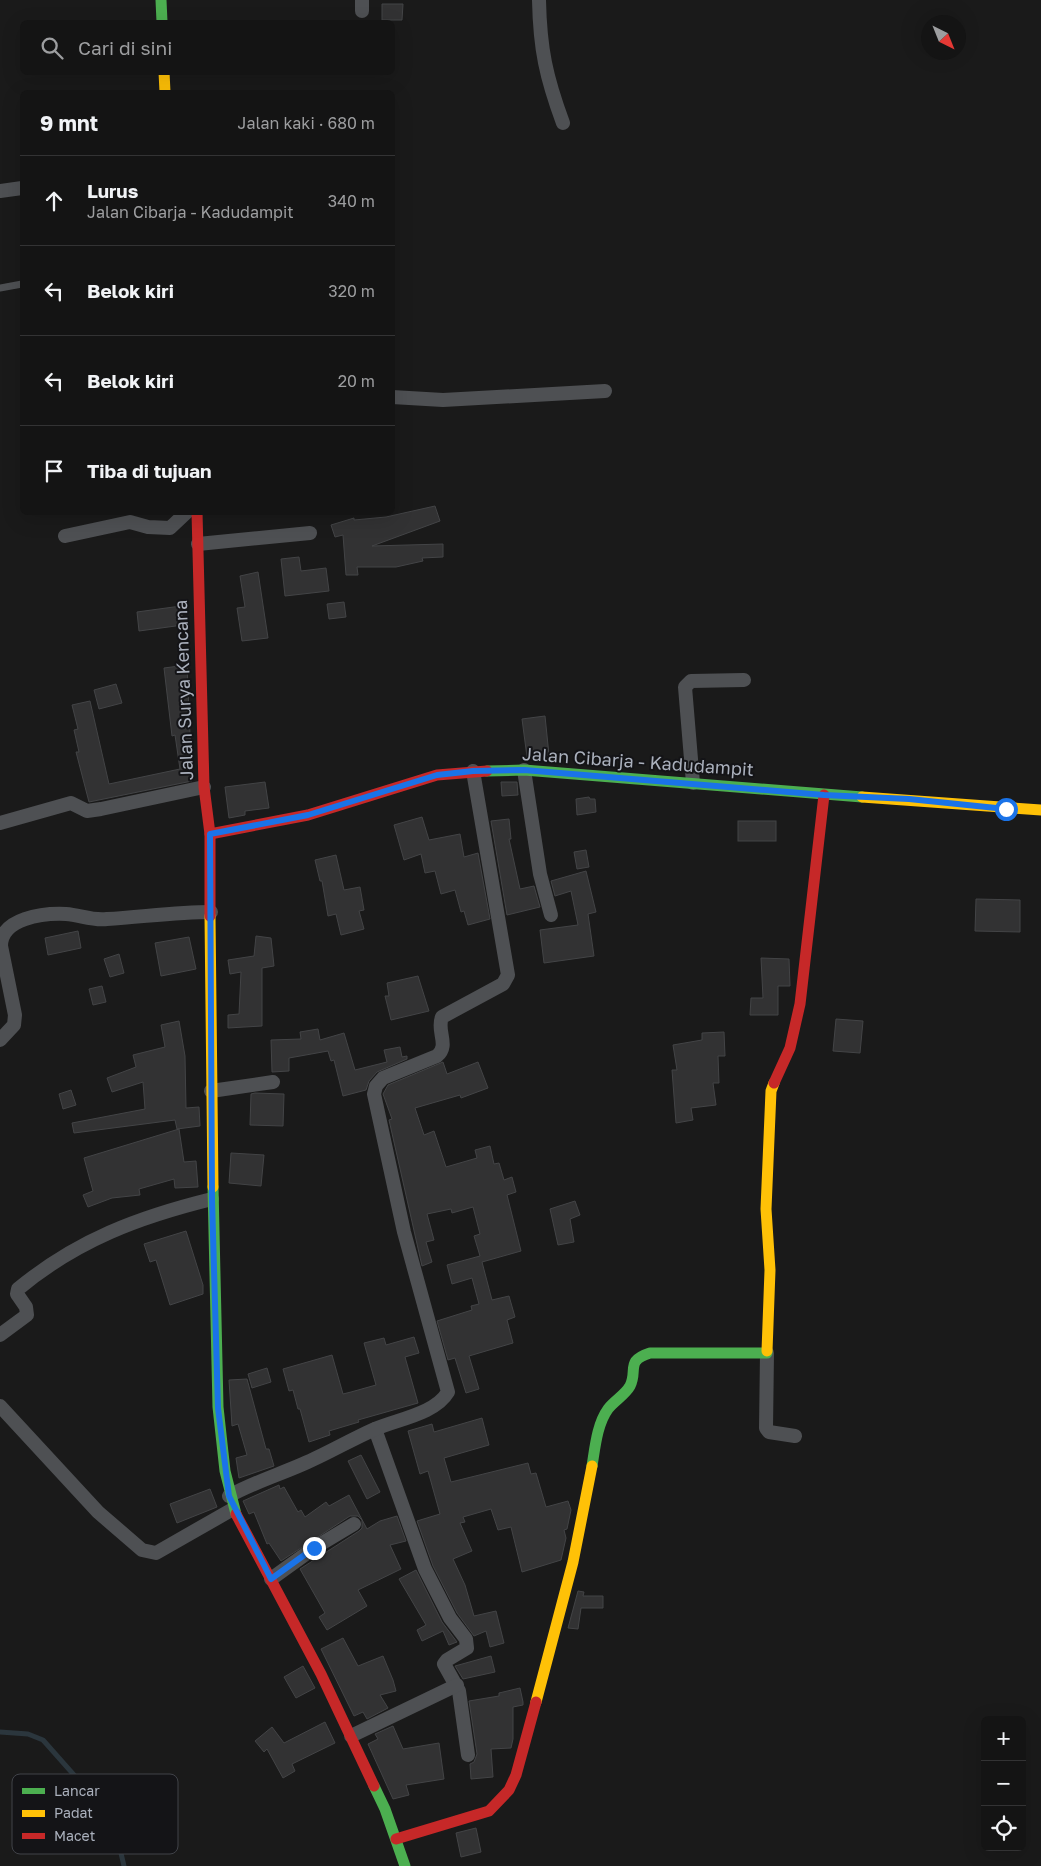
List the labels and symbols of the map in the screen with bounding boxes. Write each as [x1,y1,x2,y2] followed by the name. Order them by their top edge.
[921,15,966,60] north arrow
[169,599,197,781] street label: Jalan Surya Kencana
[521,742,755,780] street label: Jalan Cibarja - Kadudampit
[995,798,1018,821] route start
[303,1537,326,1560] route end
[12,1774,178,1854] legend
[54,1782,100,1799] text: Lancar
[54,1804,93,1821] text: Padat
[54,1827,95,1844] text: Macet

